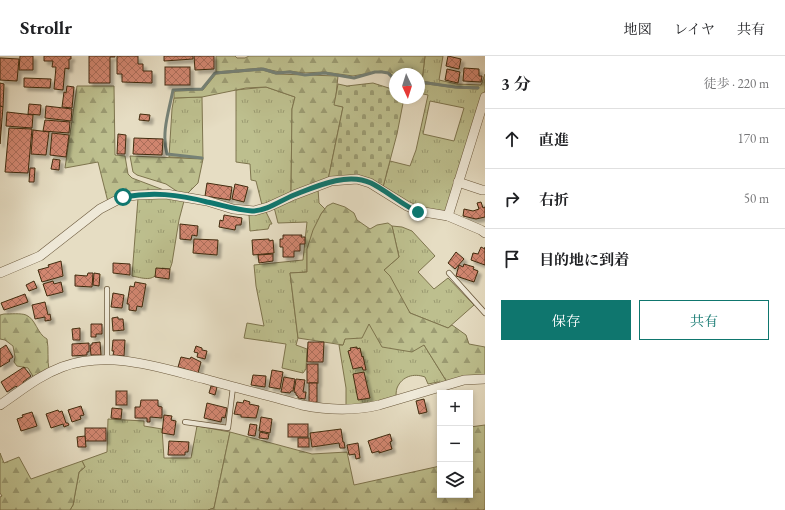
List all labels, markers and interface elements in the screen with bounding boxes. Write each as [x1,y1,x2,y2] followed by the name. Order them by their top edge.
[20,15,72,40] text: Strollr
[624,20,652,38] text: 地図
[674,20,715,38] text: レイヤ
[737,20,765,38] text: 共有
[389,68,425,104] north arrow
[501,73,531,95] text: 3 分
[704,75,769,92] text: 徒歩 · 220 m
[501,128,523,150] icon: ahead
[539,130,569,149] text: 直進
[738,130,769,147] text: 170 m
[114,188,132,206] route start
[501,188,523,210] icon: right
[539,190,569,209] text: 右折
[744,190,769,207] text: 50 m
[409,203,427,221] route end
[501,248,523,270] icon: arrive
[539,250,629,269] text: 目的地に到着
[501,300,631,340] button: 保存
[639,300,769,340] button: 共有
[437,390,473,498] map controls
[437,390,473,426] button: +
[437,426,473,462] button: −
[437,462,473,498] button: layers

